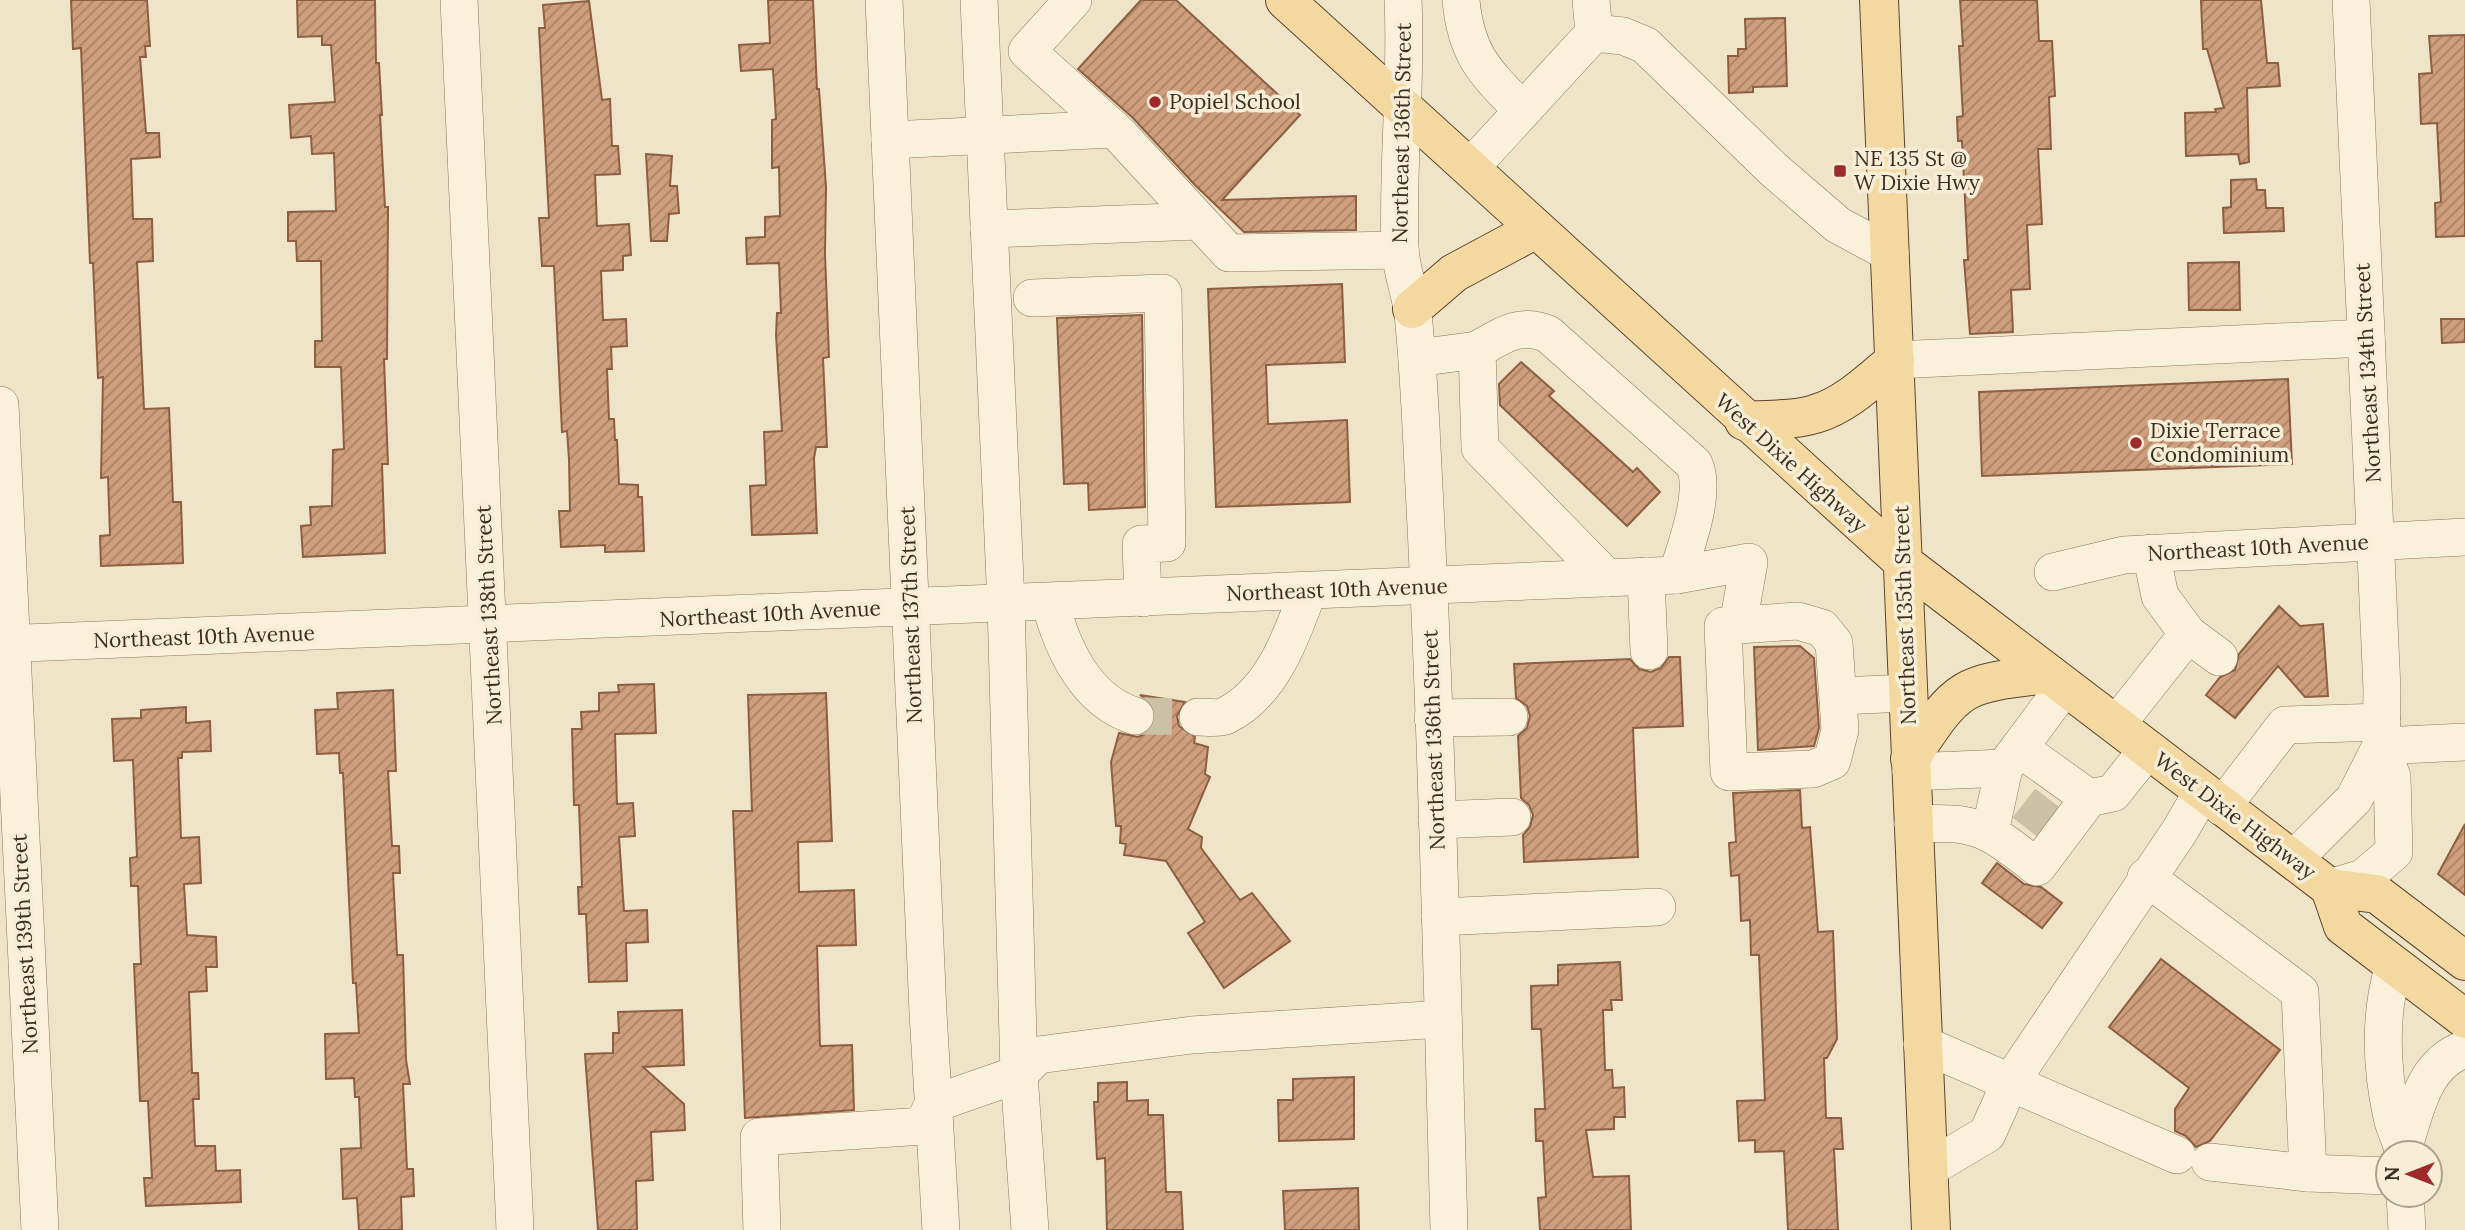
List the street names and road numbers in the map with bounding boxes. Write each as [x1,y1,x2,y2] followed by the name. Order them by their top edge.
[1386,21,1417,244] street label: Northeast 136th Street
[2348,262,2387,484] street label: Northeast 134th Street
[1710,387,1873,538] street label: West Dixie Highway
[469,503,508,726] street label: Northeast 138th Street
[1887,504,1922,725] street label: Northeast 135th Street
[893,505,928,724] street label: Northeast 137th Street
[2147,528,2369,567] street label: Northeast 10th Avenue
[1226,572,1448,607] street label: Northeast 10th Avenue
[659,594,881,633] street label: Northeast 10th Avenue
[93,619,315,654] street label: Northeast 10th Avenue
[1416,628,1451,851] street label: Northeast 136th Street
[2149,746,2321,885] street label: West Dixie Highway
[5,832,44,1055] street label: Northeast 139th Street

